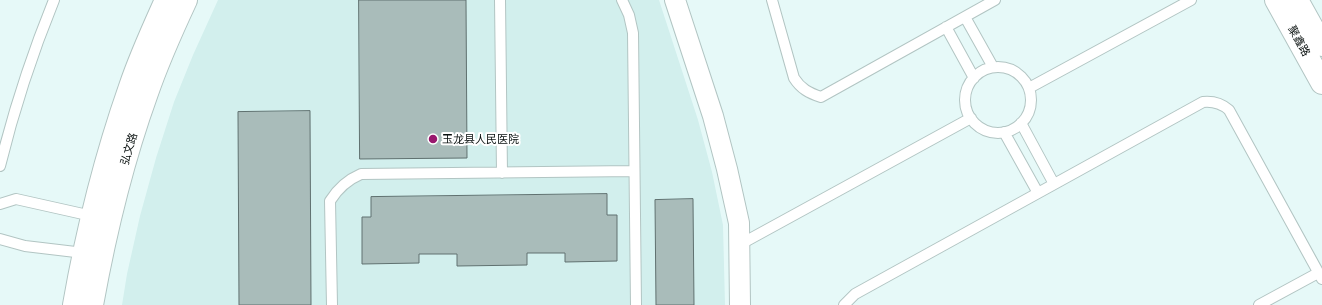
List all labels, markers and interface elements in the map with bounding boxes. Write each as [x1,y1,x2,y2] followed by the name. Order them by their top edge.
[1285,23,1313,59] street label: 聚鑫路
[118,131,140,167] street label: 弘文路
[442,132,519,146] place label: 玉龙县人民医院
[427,133,439,145] marker: 玉龙县人民医院

